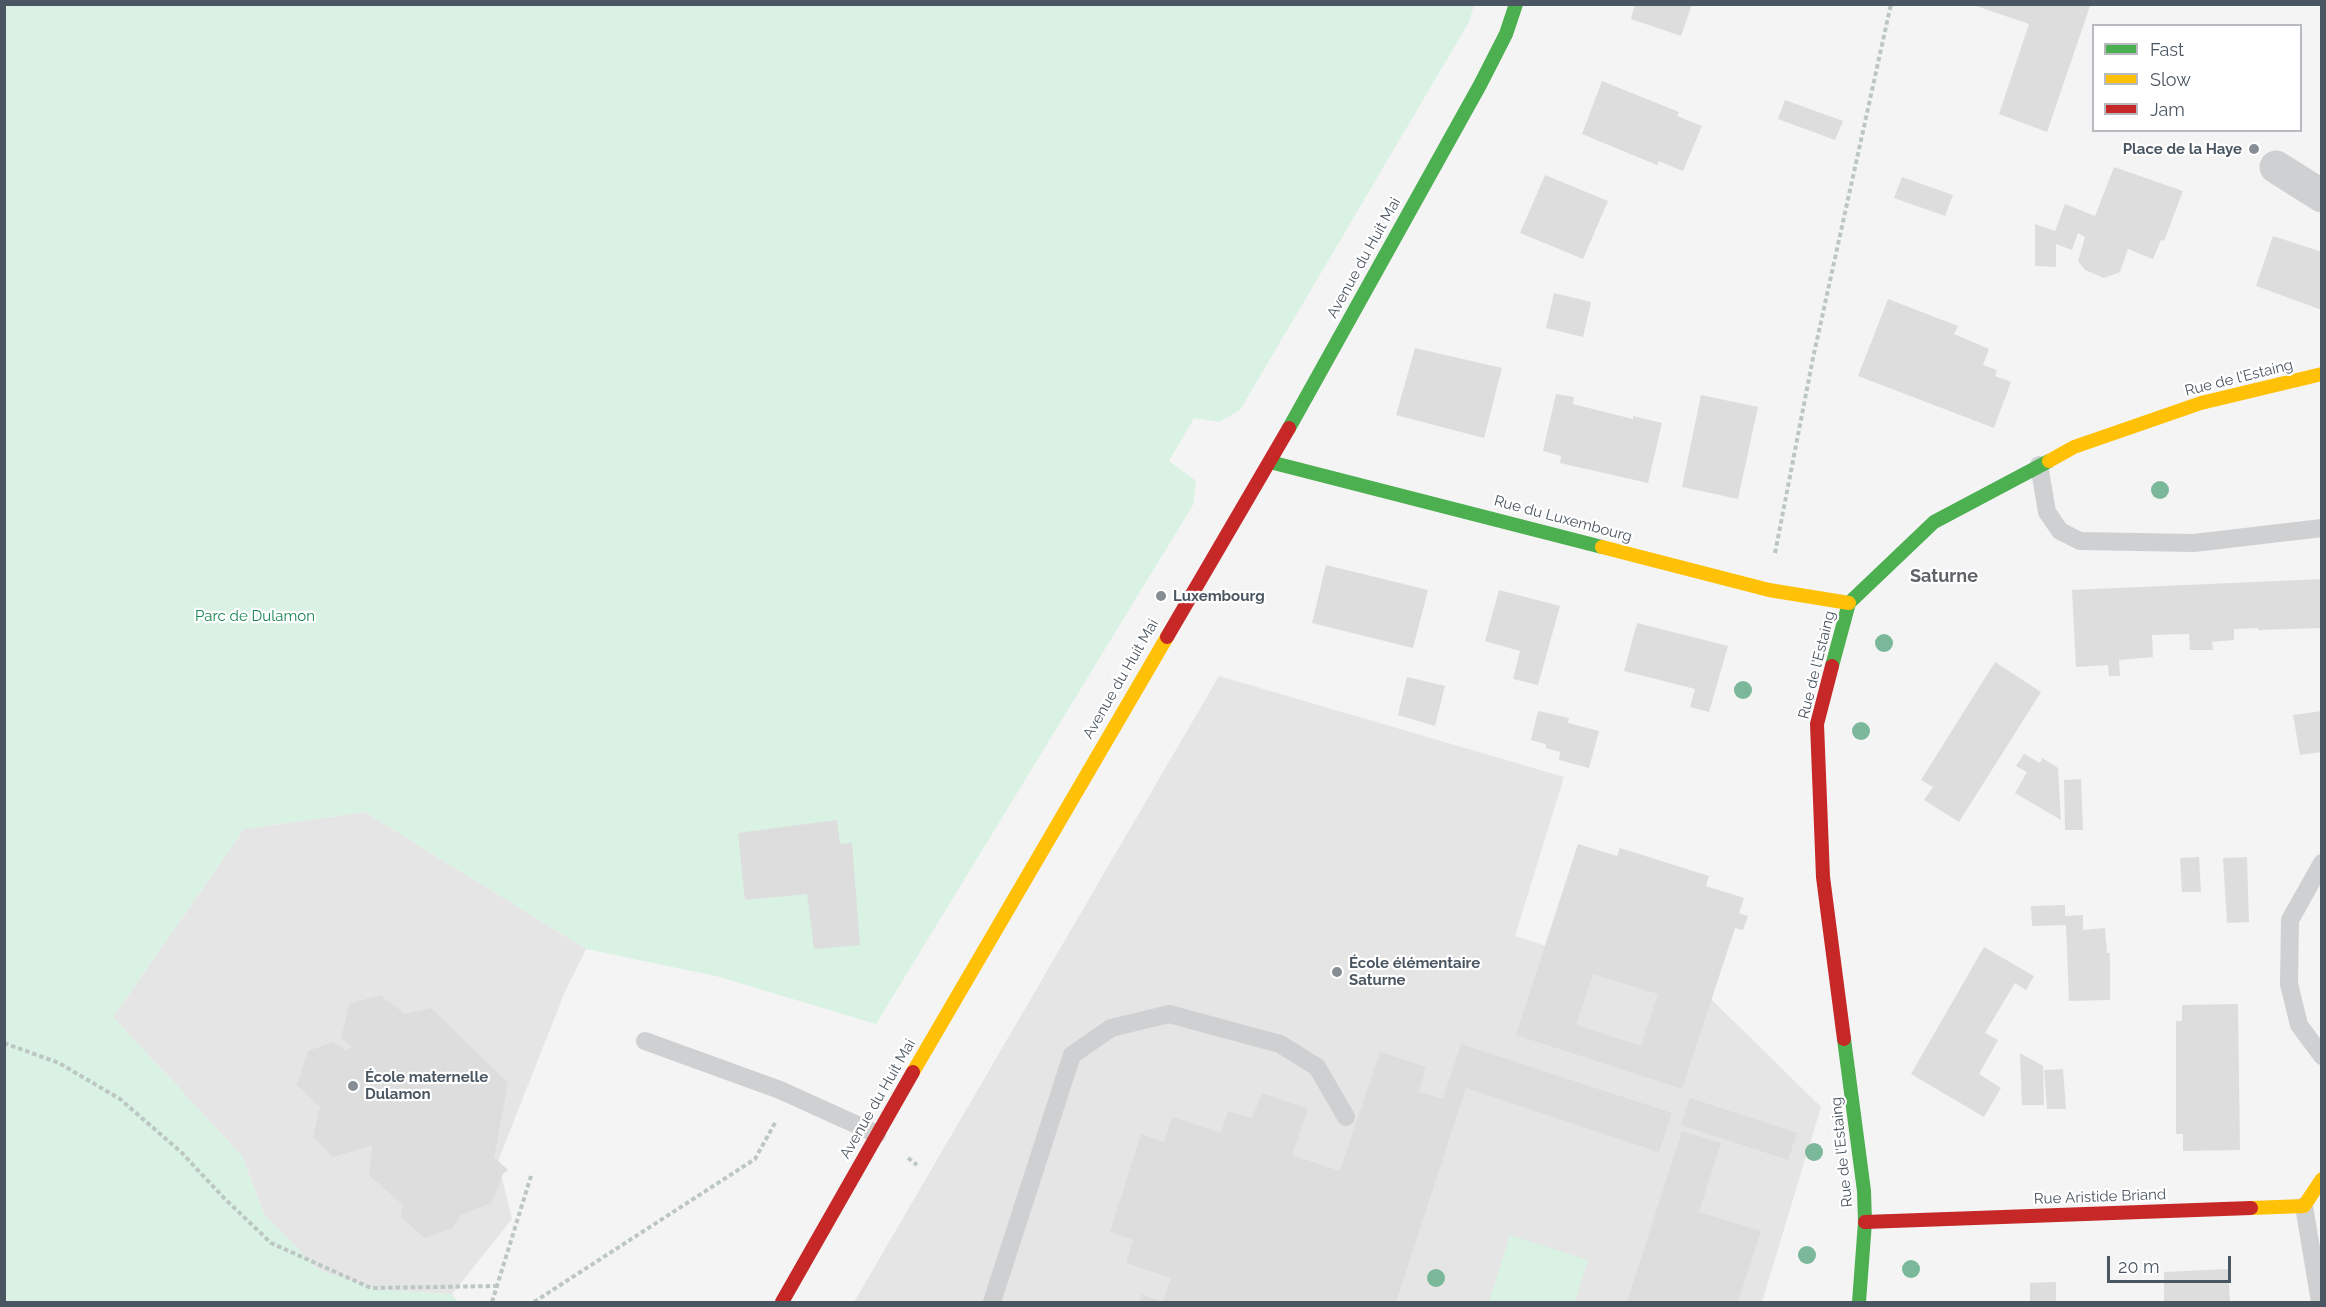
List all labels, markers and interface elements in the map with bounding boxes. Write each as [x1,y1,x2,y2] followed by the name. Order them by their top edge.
[2092,24,2302,132] legend
[2150,39,2184,60] text: Fast
[2150,69,2191,90] text: Slow
[2150,99,2185,120] text: Jam
[2123,140,2242,158] place label: Place de la Haye
[2247,142,2261,156] marker: Place de la Haye
[1323,195,1405,321] street label: Avenue du Huit Mai
[2183,356,2295,400] street label: Rue de l'Estaing
[1492,492,1634,546] street label: Rue du Luxembourg
[1910,566,1978,588] district label: Saturne
[1173,587,1265,605] place label: Luxembourg
[1154,589,1168,603] marker: Luxembourg
[195,607,315,625] park label: Parc de Dulamon
[1795,609,1839,721] street label: Rue de l'Estaing
[1079,616,1163,742] street label: Avenue du Huit Mai
[1349,954,1480,989] place label: École élémentaire Saturne
[1330,965,1344,979] marker: École élémentaire Saturne
[836,1036,920,1162] street label: Avenue du Huit Mai
[365,1068,488,1103] place label: École maternelle Dulamon
[346,1079,360,1093] marker: École maternelle Dulamon
[1827,1096,1857,1208] street label: Rue de l'Estaing
[2034,1186,2166,1208] street label: Rue Aristide Briand
[2110,1244,2234,1282] scale bar
[2118,1256,2160,1277] text: 20 m

